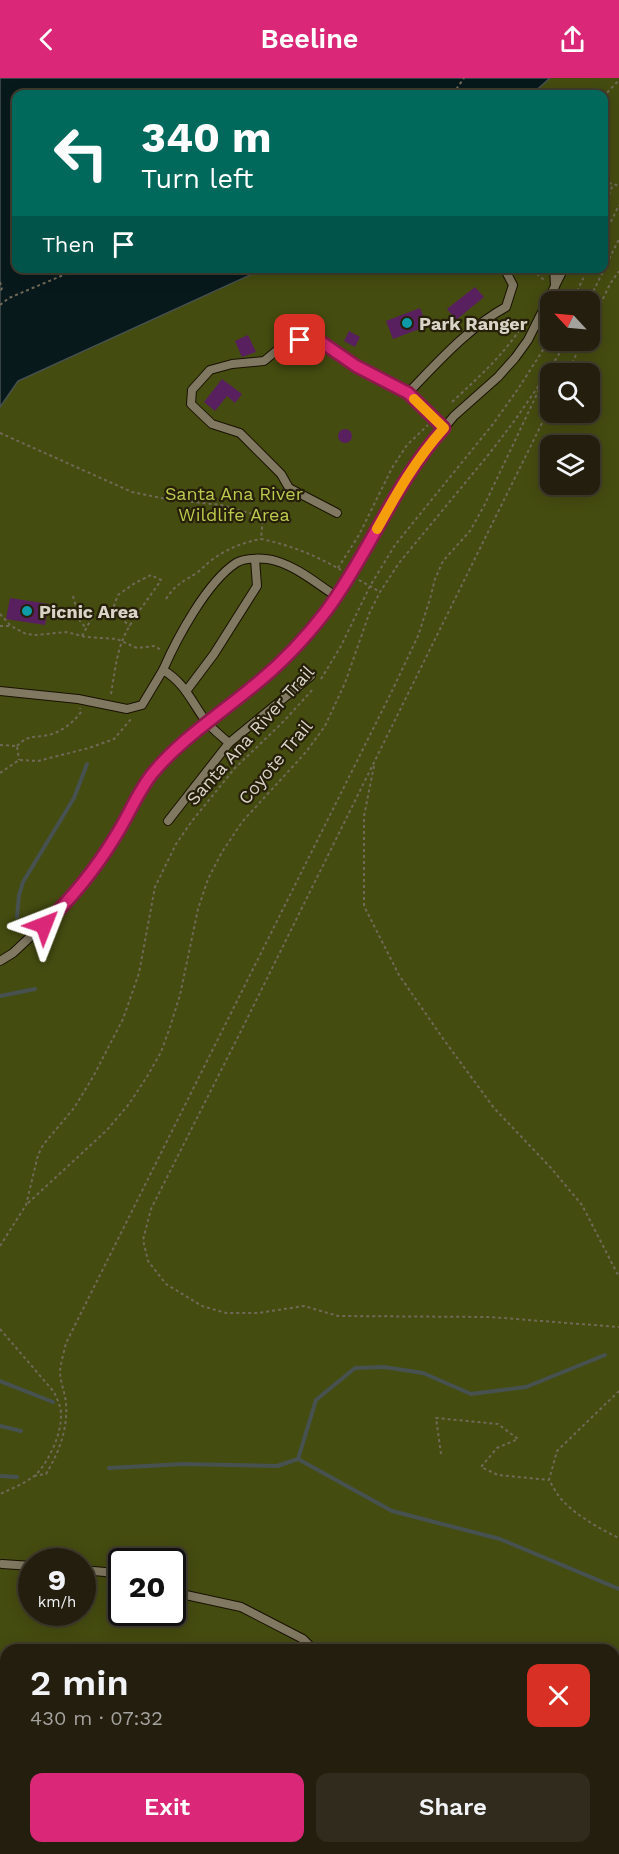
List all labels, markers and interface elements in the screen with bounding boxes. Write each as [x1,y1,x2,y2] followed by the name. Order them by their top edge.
[30,23,63,56] icon: back
[261,23,358,55] text: Beeline
[556,23,589,56] icon: share
[141,113,272,162] text: 340 m
[42,114,120,192] icon: left
[141,163,253,195] text: Turn left
[107,228,140,261] icon: arrive
[42,232,95,257] text: Then
[540,291,600,351] north arrow
[540,291,600,495] map controls
[419,313,528,334] place label: Park Ranger
[274,314,325,365] pin
[400,316,414,330] marker: Park Ranger
[283,323,316,356] icon: arrive
[540,363,600,423] button: search
[540,435,600,495] button: layers
[165,483,303,525] park label: Santa Ana River Wildlife Area
[39,601,139,622] place label: Picnic Area
[20,604,34,618] marker: Picnic Area
[182,661,318,809] street label: Santa Ana River Trail
[234,715,317,808] street label: Coyote Trail
[12,893,76,957] position arrow
[108,1548,186,1626] speed limit sign: 20
[48,1562,66,1597] text: 9
[38,1593,76,1611] text: km/h
[30,1662,129,1704] text: 2 min
[527,1664,590,1727] button: close
[30,1706,163,1730] text: 430 m · 07:32
[30,1773,304,1842] button: Exit
[316,1773,590,1842] button: Share

